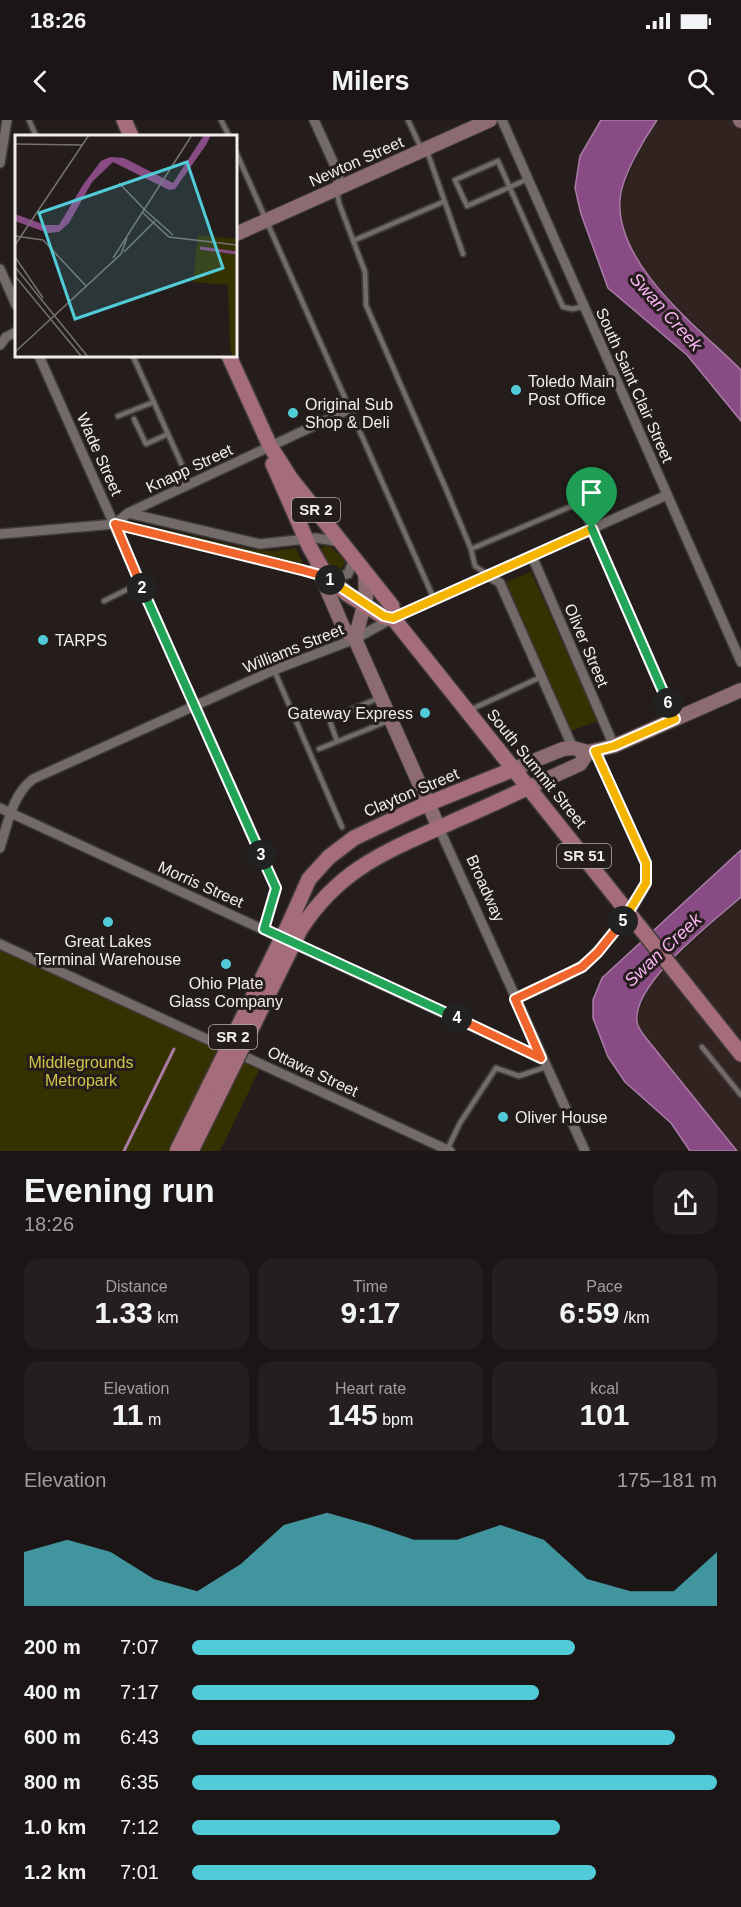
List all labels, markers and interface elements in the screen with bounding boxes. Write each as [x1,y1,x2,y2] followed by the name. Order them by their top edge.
[30,8,86,33] text: 18:26
[24,65,57,98] icon: back
[684,65,717,98] icon: search
[331,66,410,96] text: Milers
[306,133,406,190] street label: Newton Street
[15,135,237,357] inset map
[626,269,707,356] water label: Swan Creek
[593,305,677,466] street label: South Saint Clair Street
[528,373,614,408] place label: Toledo Main Post Office
[509,383,523,397] marker: Toledo Main Post Office
[305,396,393,431] place label: Original Sub Shop & Deli
[286,406,300,420] marker: Original Sub Shop & Deli
[74,410,125,499] street label: Wade Street
[143,441,236,496] street label: Knapp Street
[566,467,617,529] pin
[575,476,608,509] icon: arrive
[292,498,340,522] road number: SR 2
[315,565,345,595] pin: 1
[326,571,334,588] text: 1
[127,573,157,603] pin: 2
[138,579,146,596] text: 2
[561,601,612,690] street label: Oliver Street
[241,620,346,676] street label: Williams Street
[55,632,107,649] place label: TARPS
[36,633,50,647] marker: TARPS
[653,688,683,718] pin: 6
[664,694,672,711] text: 6
[288,705,413,722] place label: Gateway Express
[418,706,432,720] marker: Gateway Express
[484,706,590,831] street label: South Summit Street
[361,765,462,820] street label: Clayton Street
[246,840,276,870] pin: 3
[557,844,611,868] road number: SR 51
[257,846,265,863] text: 3
[463,852,508,924] street label: Broadway
[156,858,247,911] street label: Morris Street
[608,906,638,936] pin: 5
[620,909,706,991] water label: Swan Creek
[619,912,627,929] text: 5
[101,915,115,929] marker: Great Lakes Terminal Warehouse
[35,933,181,968] place label: Great Lakes Terminal Warehouse
[219,957,233,971] marker: Ohio Plate Glass Company
[169,975,283,1010] place label: Ohio Plate Glass Company
[442,1003,472,1033] pin: 4
[453,1009,461,1026] text: 4
[209,1025,257,1049] road number: SR 2
[265,1043,361,1100] street label: Ottawa Street
[29,1054,133,1089] park label: Middlegrounds Metropark
[515,1109,608,1126] place label: Oliver House
[496,1110,510,1124] marker: Oliver House
[654,1171,717,1234] button: share
[24,1172,215,1209] text: Evening run
[24,1213,74,1235] text: 18:26
[105,1278,168,1295] text: Distance
[353,1278,388,1295] text: Time
[586,1278,623,1295] text: Pace
[94,1296,153,1329] text: 1.33
[340,1296,401,1329] text: 9:17
[559,1296,619,1329] text: 6:59
[153,1309,179,1326] text: km
[619,1309,650,1326] text: /km
[104,1380,169,1397] text: Elevation
[335,1380,406,1397] text: Heart rate
[590,1380,619,1397] text: kcal
[112,1398,143,1431] text: 11
[328,1398,378,1431] text: 145
[579,1398,630,1431] text: 101
[143,1411,161,1428] text: m
[378,1411,413,1428] text: bpm
[24,1469,106,1491] text: Elevation
[617,1469,717,1491] text: 175–181 m
[24,1636,81,1658] text: 200 m
[120,1636,159,1658] text: 7:07
[24,1681,81,1703] text: 400 m
[120,1681,159,1703] text: 7:17
[24,1726,81,1748] text: 600 m
[120,1726,159,1748] text: 6:43
[24,1771,81,1793] text: 800 m
[120,1771,159,1793] text: 6:35
[24,1816,86,1838] text: 1.0 km
[120,1816,159,1838] text: 7:12
[24,1861,86,1883] text: 1.2 km
[120,1861,159,1883] text: 7:01

